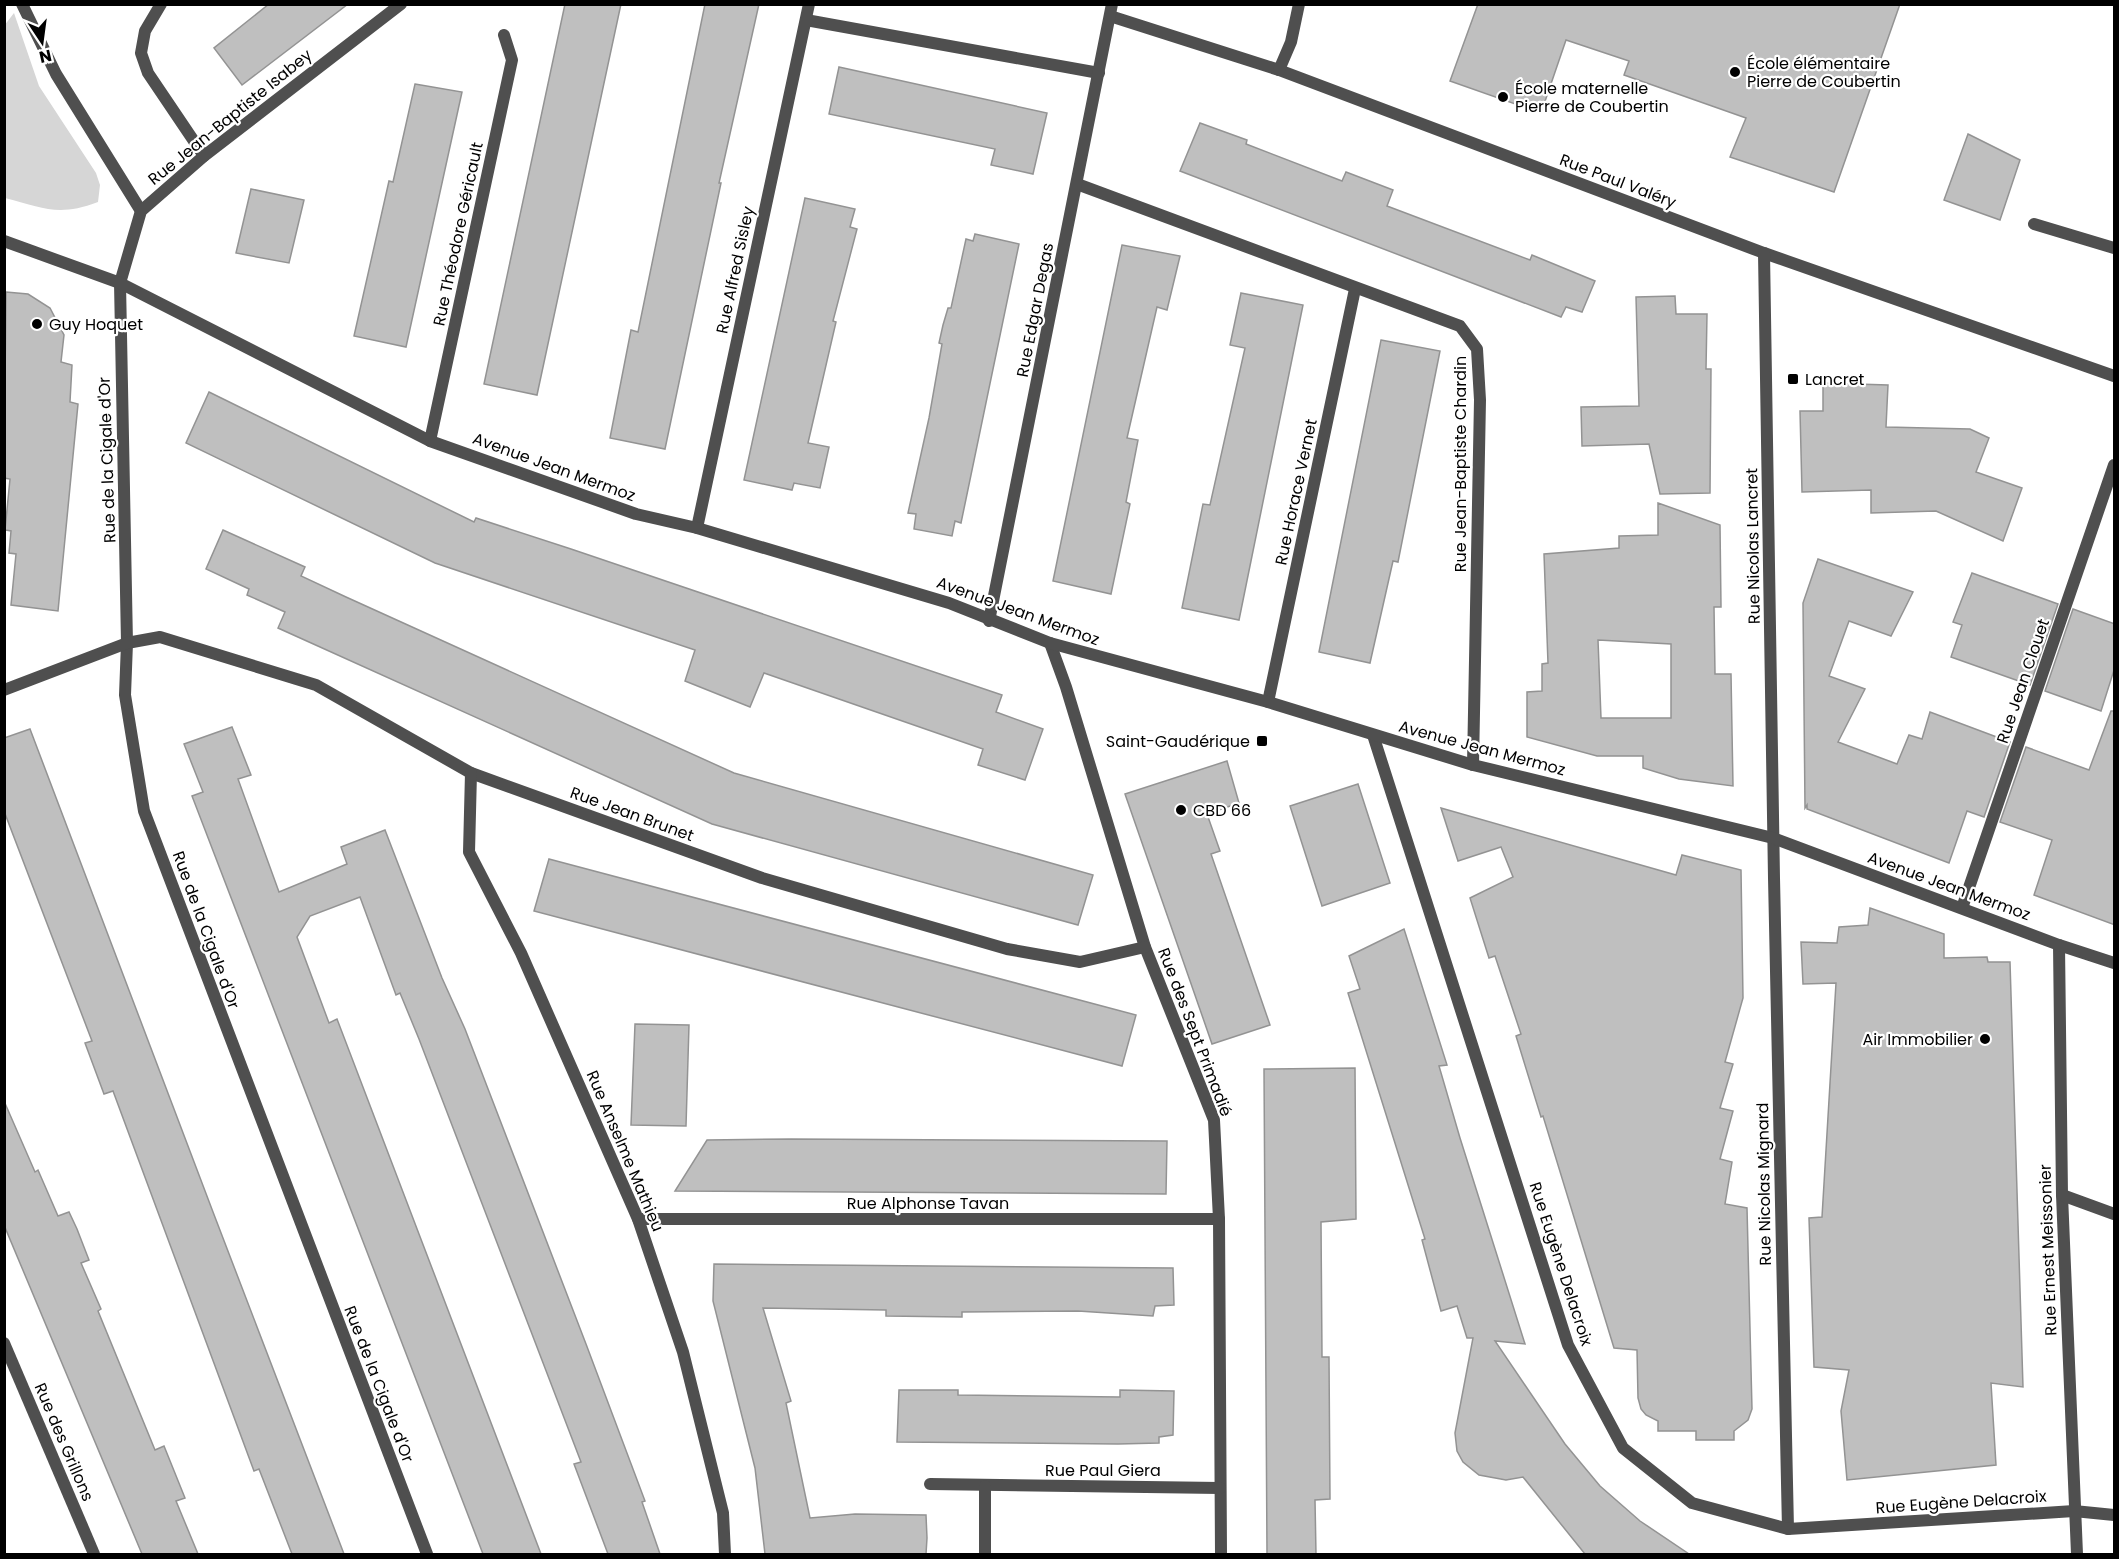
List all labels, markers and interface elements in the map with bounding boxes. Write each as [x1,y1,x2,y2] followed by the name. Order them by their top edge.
[12,12,72,72] north arrow
[37,44,54,69] text: N
[143,44,317,190] street label: Rue Jean-Baptiste Isabey
[1747,52,1901,93] place label: École élémentaire Pierre de Coubertin
[1728,65,1742,79] marker: École élémentaire Pierre de Coubertin
[1515,77,1669,118] place label: École maternelle Pierre de Coubertin
[1496,90,1510,104] marker: École maternelle Pierre de Coubertin
[427,140,489,328] street label: Rue Théodore Géricault
[1556,148,1680,214] street label: Rue Paul Valéry
[710,204,760,336] street label: Rue Alfred Sisley
[1011,241,1059,379] street label: Rue Edgar Degas
[49,313,143,336] place label: Guy Hoquet
[30,317,44,331] marker: Guy Hoquet
[1449,356,1472,572] street label: Rue Jean-Baptiste Chardin
[1805,368,1865,391] place label: Lancret
[1786,372,1800,386] marker: Lancret
[93,377,121,543] street label: Rue de la Cigale d'Or
[1269,417,1323,567] street label: Rue Horace Vernet
[469,427,639,507] street label: Avenue Jean Mermoz
[1740,468,1766,624] street label: Rue Nicolas Lancret
[933,571,1103,651] street label: Avenue Jean Mermoz
[1991,615,2055,746] street label: Rue Jean Clouet
[1396,715,1568,781] street label: Avenue Jean Mermoz
[1106,730,1250,753] place label: Saint-Gaudérique
[1255,734,1269,748] marker: Saint-Gaudérique
[567,781,697,847] street label: Rue Jean Brunet
[1193,799,1251,822] place label: CBD 66
[1174,803,1188,817] marker: CBD 66
[1864,846,2034,926] street label: Avenue Jean Mermoz
[167,848,245,1012] street label: Rue de la Cigale d'Or
[1152,944,1238,1120] street label: Rue des Sept Primadié
[1862,1028,1973,1051] place label: Air Immobilier
[1978,1032,1992,1046] marker: Air Immobilier
[581,1067,669,1235] street label: Rue Anselme Mathieu
[1751,1102,1777,1266] street label: Rue Nicolas Mignard
[2034,1164,2062,1336] street label: Rue Ernest Meissonier
[1524,1179,1599,1349] street label: Rue Eugène Delacroix
[847,1192,1009,1215] street label: Rue Alphonse Tavan
[338,1302,420,1466] street label: Rue de la Cigale d'Or
[29,1379,99,1505] street label: Rue des Grillons
[1045,1459,1161,1482] street label: Rue Paul Giera
[1875,1485,2048,1519] street label: Rue Eugène Delacroix

